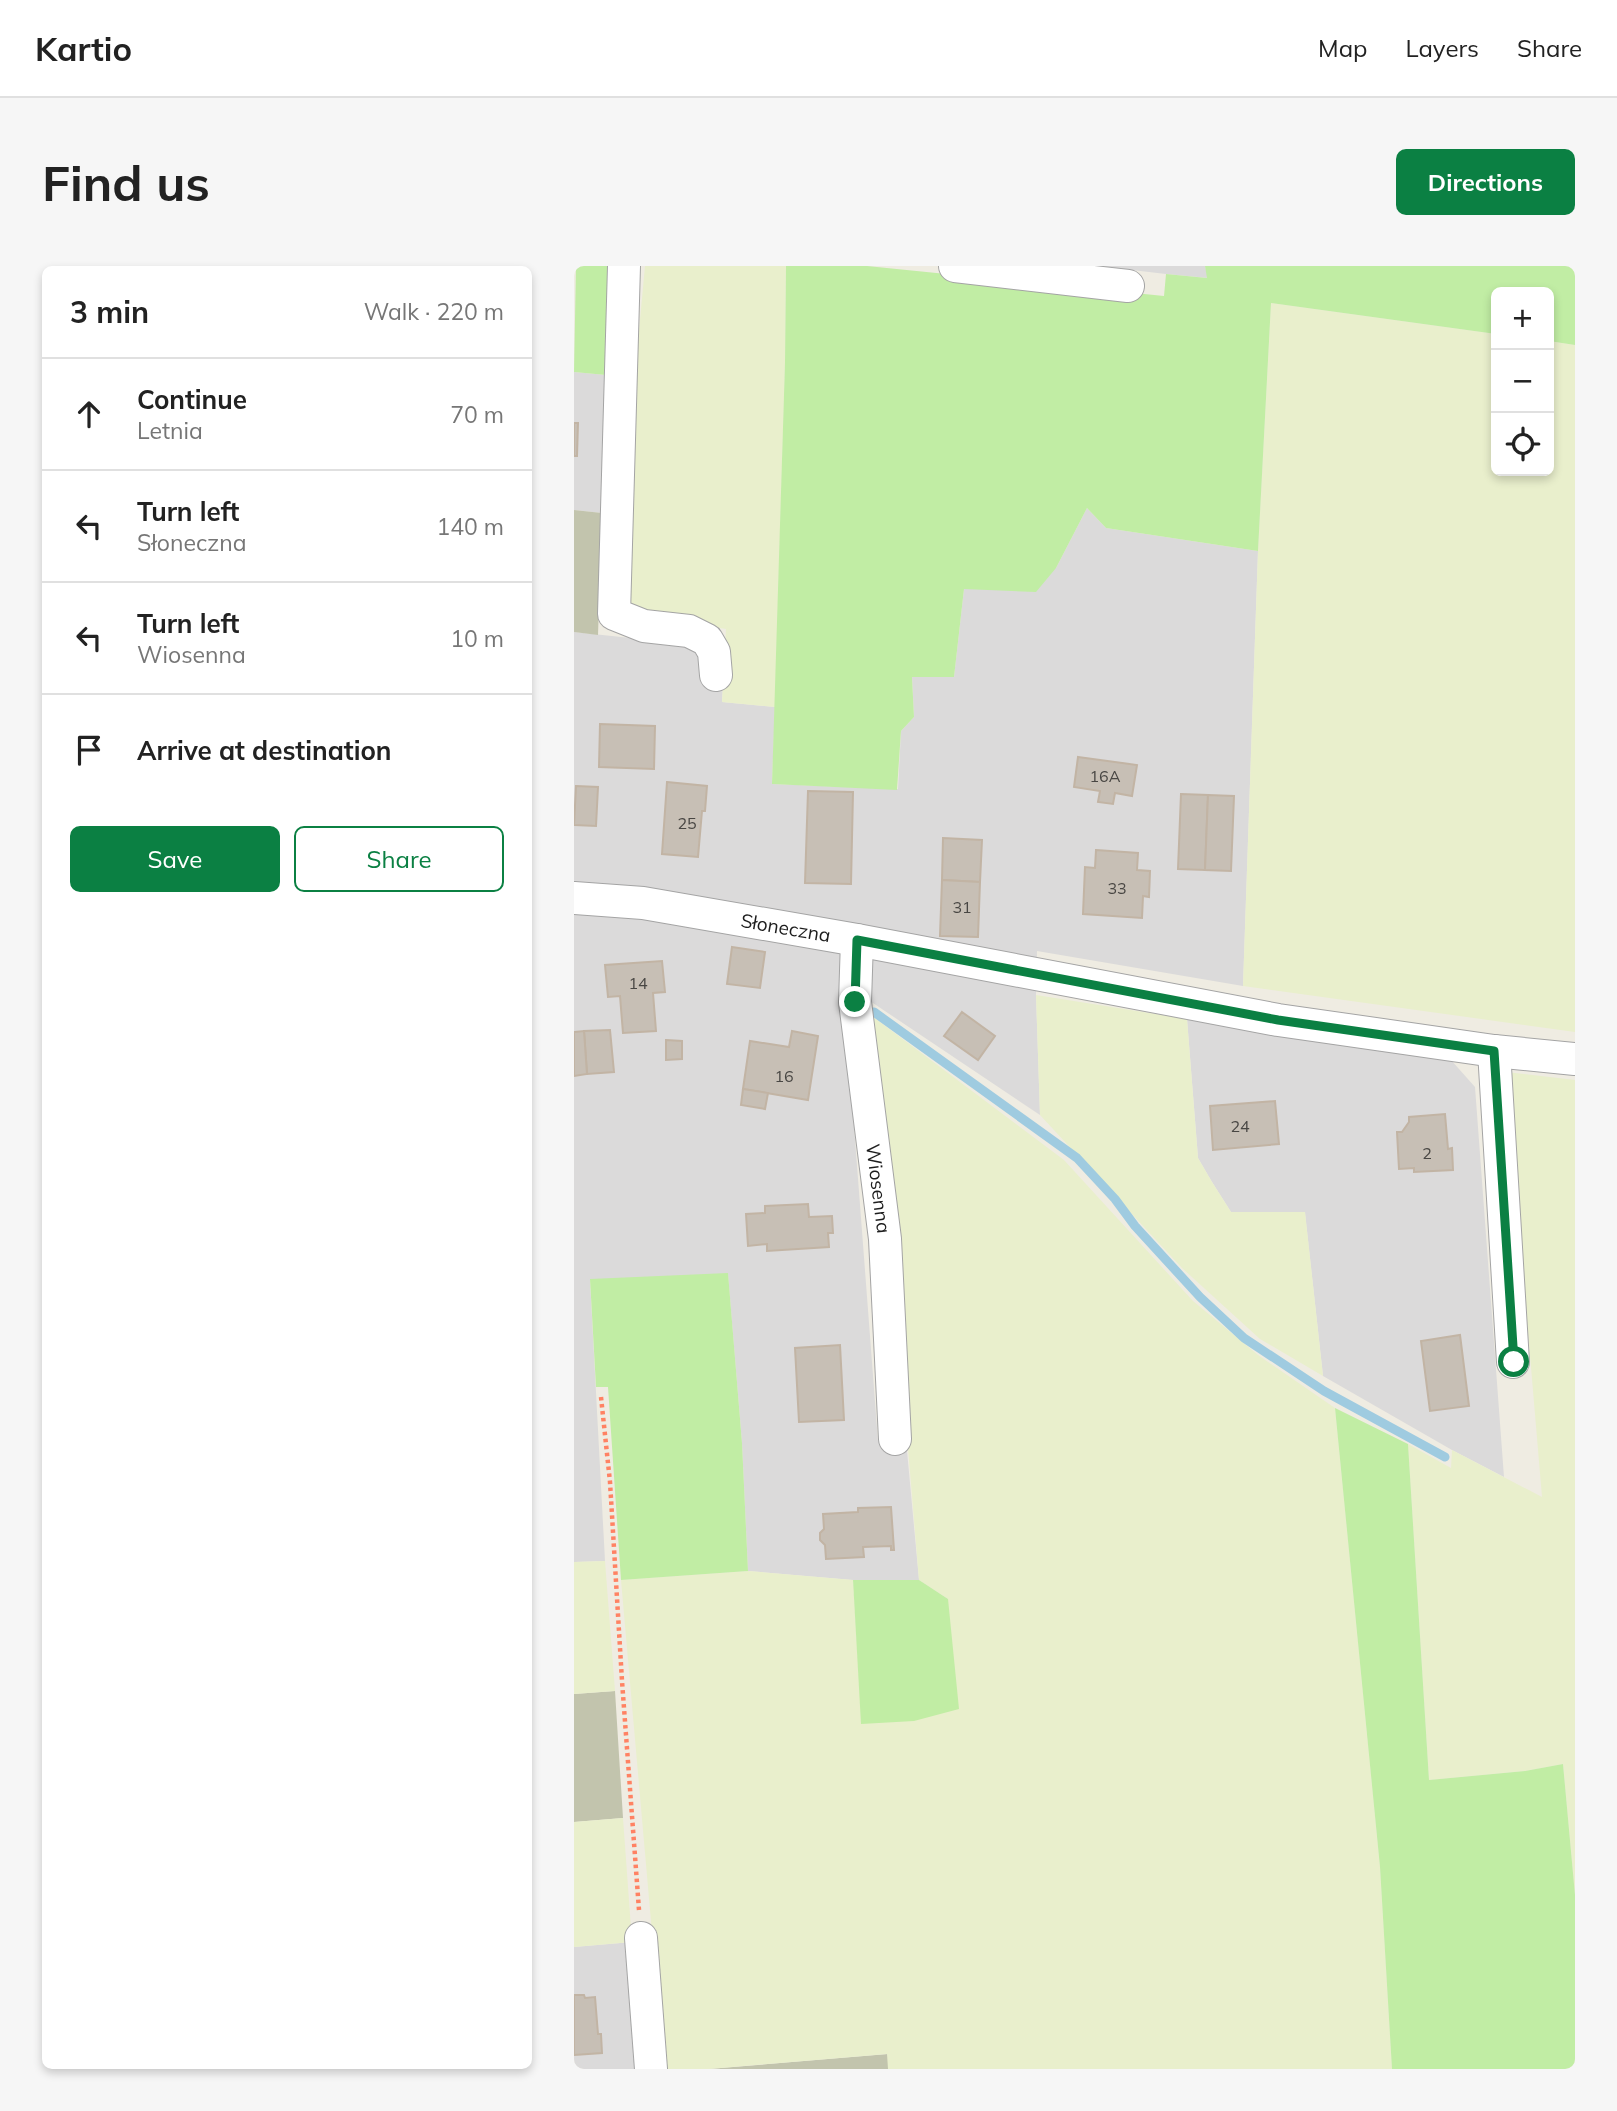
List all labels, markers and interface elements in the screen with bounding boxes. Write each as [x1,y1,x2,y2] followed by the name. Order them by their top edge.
[35,28,132,69] text: Kartio
[1318,33,1367,63] text: Map
[1405,33,1479,63] text: Layers
[1517,33,1582,63] text: Share
[1396,149,1575,215] button: Directions
[42,152,210,213] text: Find us
[1491,287,1554,476] map controls
[1491,287,1554,350] button: +
[70,293,149,331] text: 3 min
[364,297,504,326] text: Walk · 220 m
[1491,350,1554,413] button: −
[137,383,247,416] text: Continue
[70,395,108,433] icon: ahead
[450,400,504,429] text: 70 m
[1491,413,1554,476] button: locate
[137,416,203,445] text: Letnia
[137,495,239,528] text: Turn left
[70,507,108,545] icon: left
[436,512,504,541] text: 140 m
[137,528,247,557] text: Słoneczna
[137,607,239,640] text: Turn left
[70,619,108,657] icon: left
[450,624,504,653] text: 10 m
[137,640,246,669] text: Wiosenna
[70,731,108,769] icon: arrive
[137,734,392,767] text: Arrive at destination
[1090,766,1121,786] house number: 16A
[677,813,697,833] house number: 25
[70,826,280,892] button: Save
[294,826,504,892] button: Share
[1107,878,1127,898] house number: 33
[952,897,972,917] house number: 31
[739,908,832,947] street label: Słoneczna
[628,973,648,993] house number: 14
[839,986,870,1017] route end
[774,1066,794,1086] house number: 16
[1230,1116,1250,1136] house number: 24
[861,1142,896,1235] street label: Wiosenna
[1422,1143,1432,1163] house number: 2
[1498,1346,1529,1377] route start

